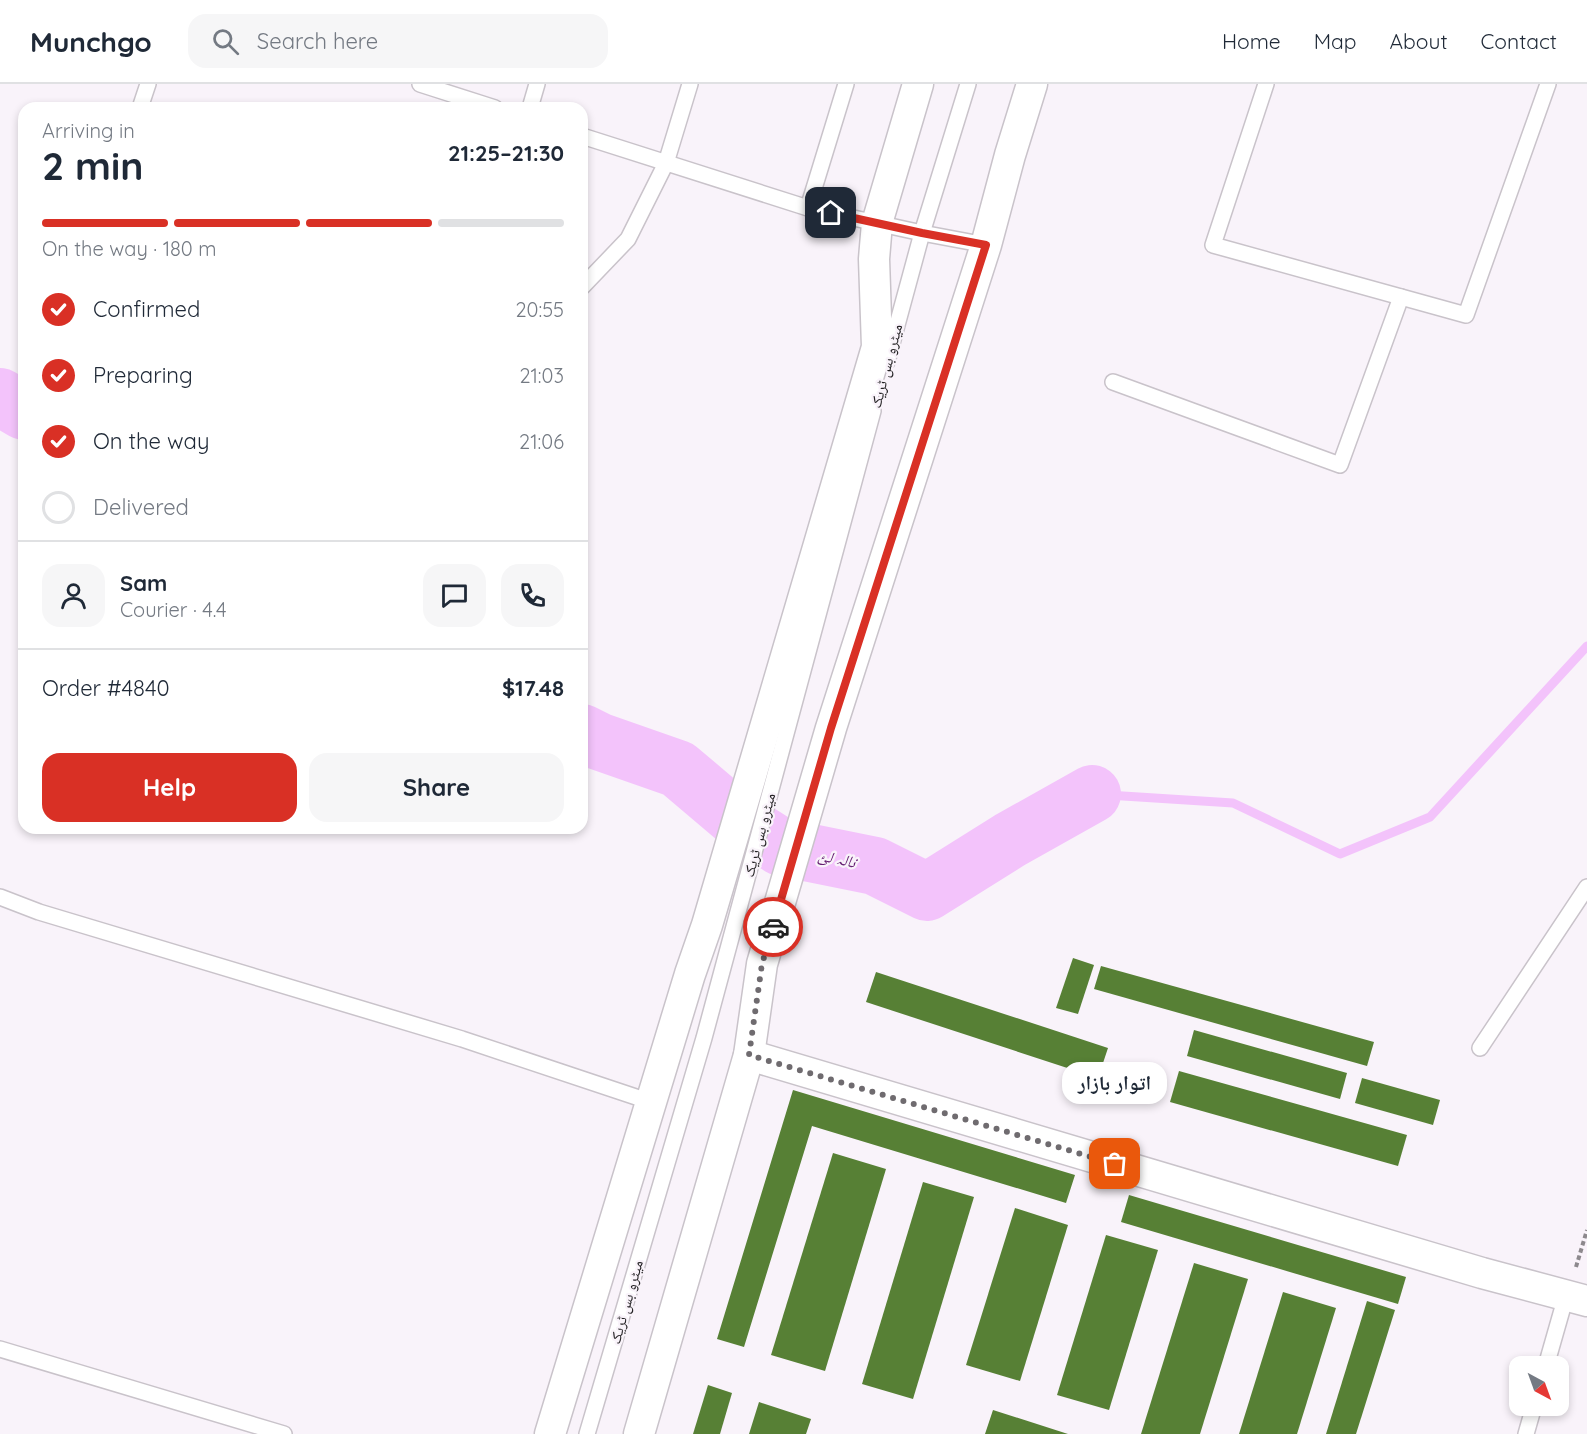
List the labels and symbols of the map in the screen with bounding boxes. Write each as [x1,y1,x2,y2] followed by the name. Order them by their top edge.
[805,187,856,238] pin
[866,322,907,410] street label: میٹرو بس ٹریک
[739,791,780,879] street label: میٹرو بس ٹریک
[816,844,860,873] water label: نالہ لئ
[743,897,803,957] courier
[1062,1062,1168,1104] callout: اتوار بازار
[1089,1138,1140,1189] pin
[605,1258,648,1346] street label: میٹرو بس ٹریک
[1509,1356,1569,1416] north arrow

